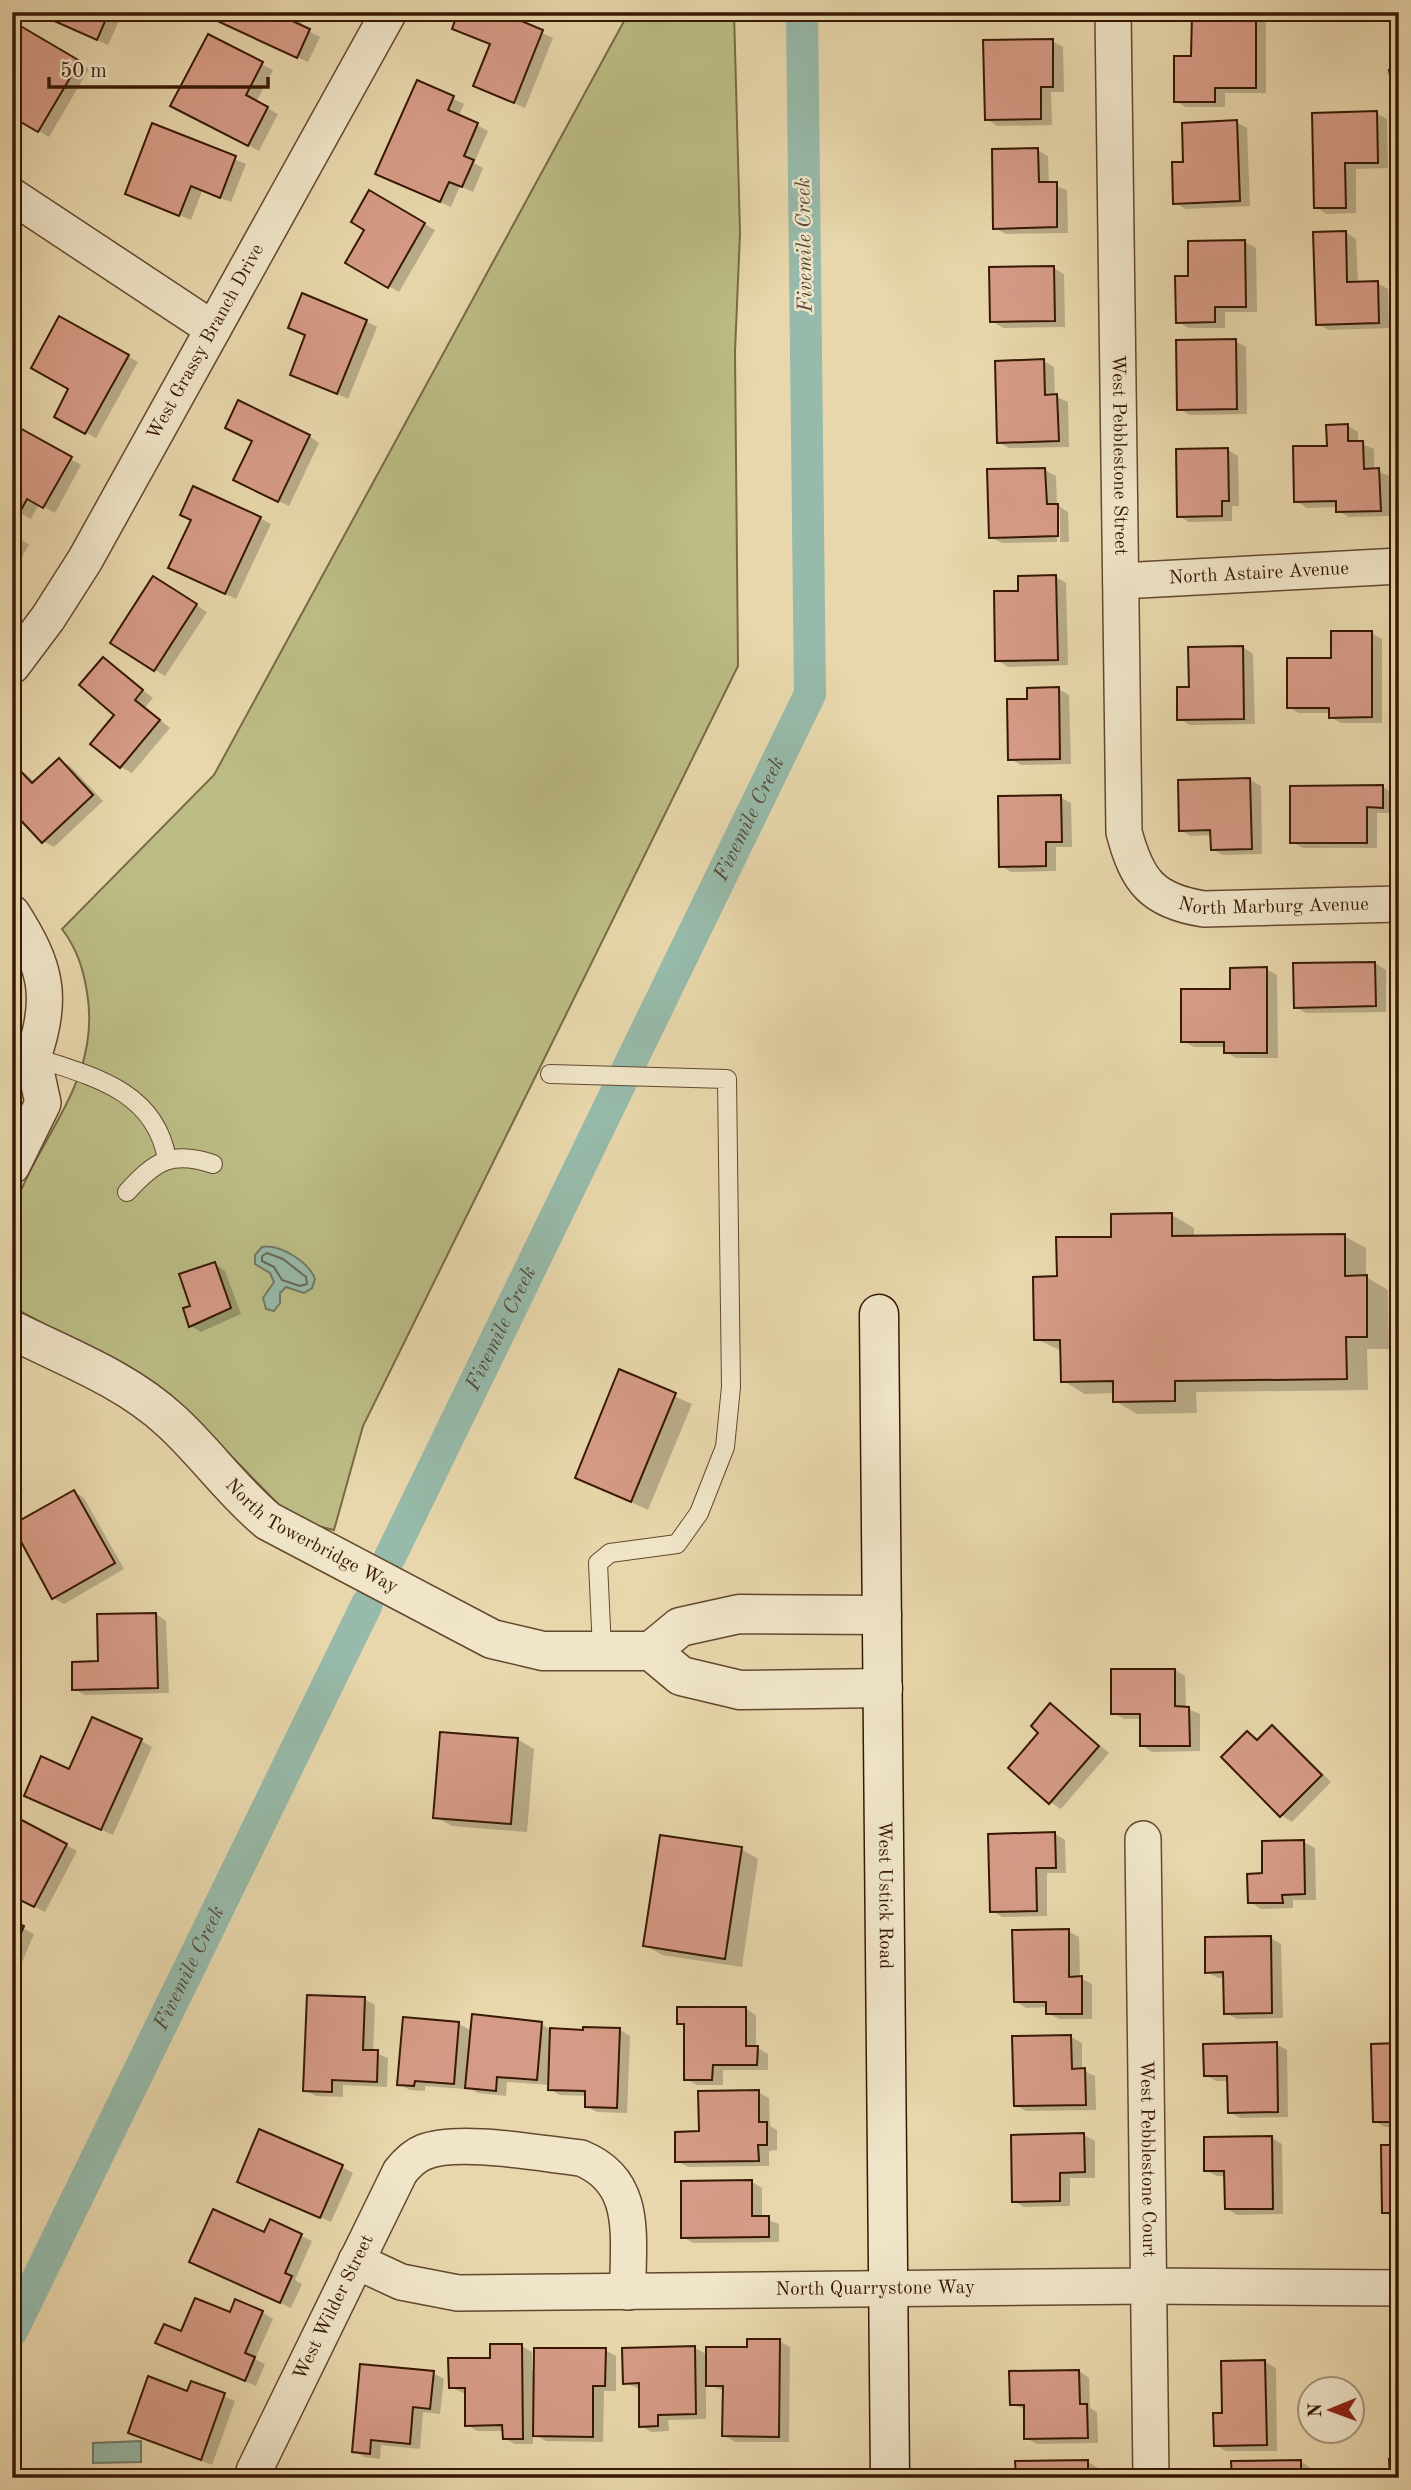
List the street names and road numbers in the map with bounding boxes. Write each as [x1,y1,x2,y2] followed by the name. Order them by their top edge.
[144,241,268,443] street label: West Grassy Branch Drive
[1108,355,1130,555] street label: West Pebblestone Street
[1168,559,1349,588] street label: North Astaire Avenue
[1176,894,1369,919] street label: North Marburg Avenue
[221,1475,401,1597] street label: North Towerbridge Way
[874,1821,895,1969] street label: West Ustick Road
[1136,2060,1158,2258] street label: West Pebblestone Court
[290,2232,377,2383] street label: West Wilder Street
[775,2278,975,2299] street label: North Quarrystone Way

